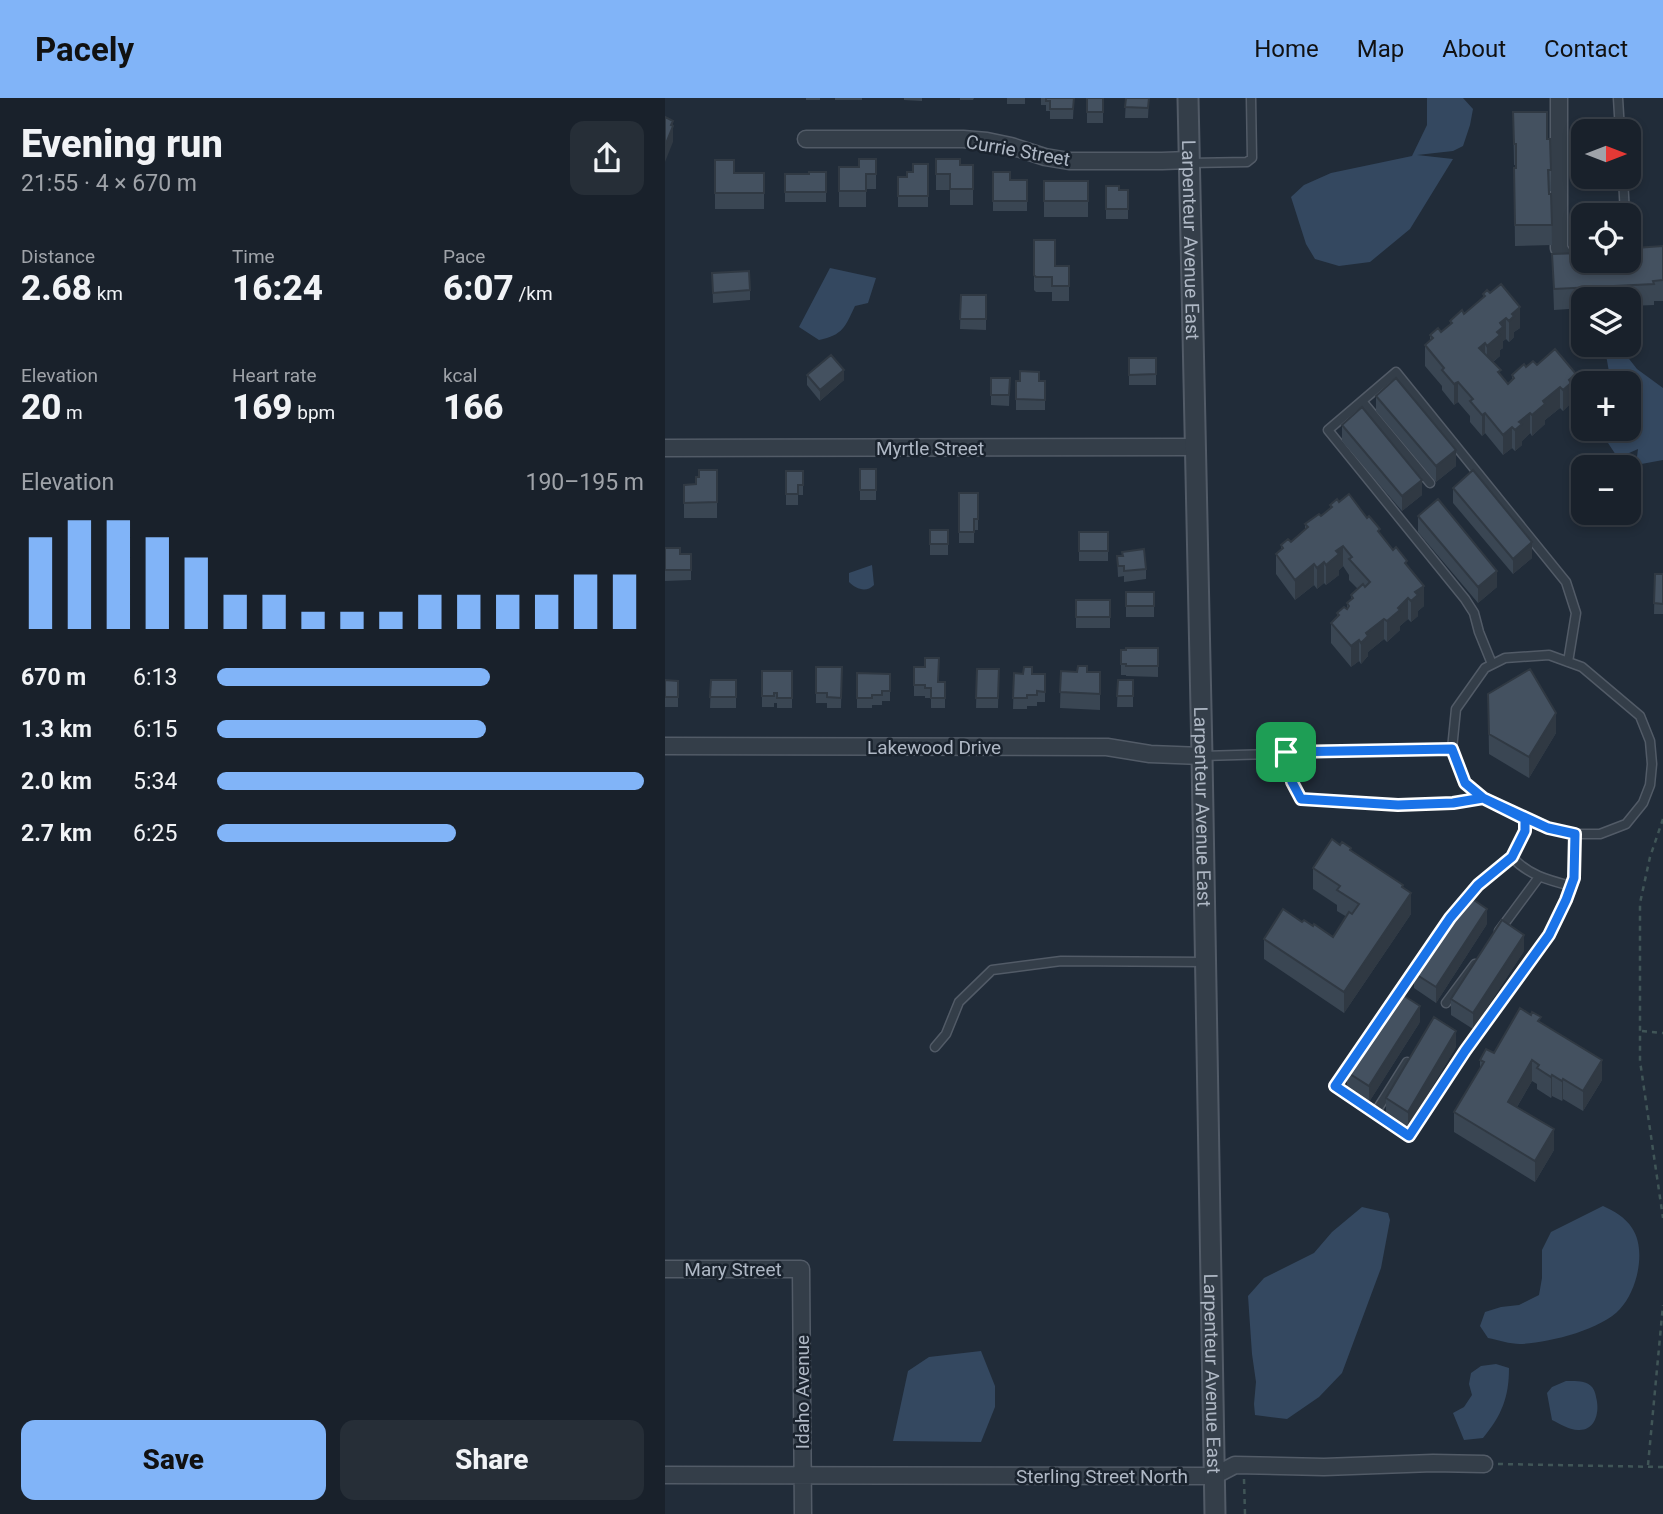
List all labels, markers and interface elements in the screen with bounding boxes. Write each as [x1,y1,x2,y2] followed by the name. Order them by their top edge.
[35,30,134,69] text: Pacely
[1254,35,1319,63] text: Home
[1357,35,1404,63] text: Map
[1442,35,1506,63] text: About
[1544,35,1628,63] text: Contact
[1571,119,1641,189] north arrow
[1571,119,1641,525] map controls
[570,121,644,195] button: share
[21,122,223,166] text: Evening run
[964,130,1072,171] street label: Currie Street
[1177,140,1204,340] street label: Larpenteur Avenue East
[21,170,197,197] text: 21:55 · 4 × 670 m
[1571,203,1641,273] button: locate
[21,245,95,268] text: Distance
[232,245,275,268] text: Time
[443,245,485,268] text: Pace
[21,268,92,309] text: 2.68
[232,268,323,309] text: 16:24
[443,268,514,309] text: 6:07
[92,282,123,305] text: km
[514,282,553,305] text: /km
[1571,287,1641,357] button: layers
[21,364,98,387] text: Elevation
[232,364,317,387] text: Heart rate
[443,364,477,387] text: kcal
[1571,371,1641,441] button: +
[21,387,61,428] text: 20
[232,387,293,428] text: 169
[443,387,504,428] text: 166
[61,401,83,424] text: m
[293,401,335,424] text: bpm
[876,437,984,460] street label: Myrtle Street
[1571,455,1641,525] button: −
[21,469,114,496] text: Elevation
[525,469,644,496] text: 190–195 m
[21,664,86,691] text: 670 m
[133,664,177,691] text: 6:13
[1189,706,1216,907] street label: Larpenteur Avenue East
[21,716,92,743] text: 1.3 km
[133,716,177,743] text: 6:15
[1256,722,1316,782] pin
[1267,733,1305,771] icon: arrive
[867,736,1001,759] street label: Lakewood Drive
[21,768,92,795] text: 2.0 km
[133,768,177,795] text: 5:34
[21,820,92,847] text: 2.7 km
[133,820,177,847] text: 6:25
[684,1258,782,1281] street label: Mary Street
[1199,1273,1225,1474] street label: Larpenteur Avenue East
[791,1335,814,1449] street label: Idaho Avenue
[21,1420,326,1500] button: Save
[340,1420,644,1500] button: Share
[1016,1465,1188,1488] street label: Sterling Street North

